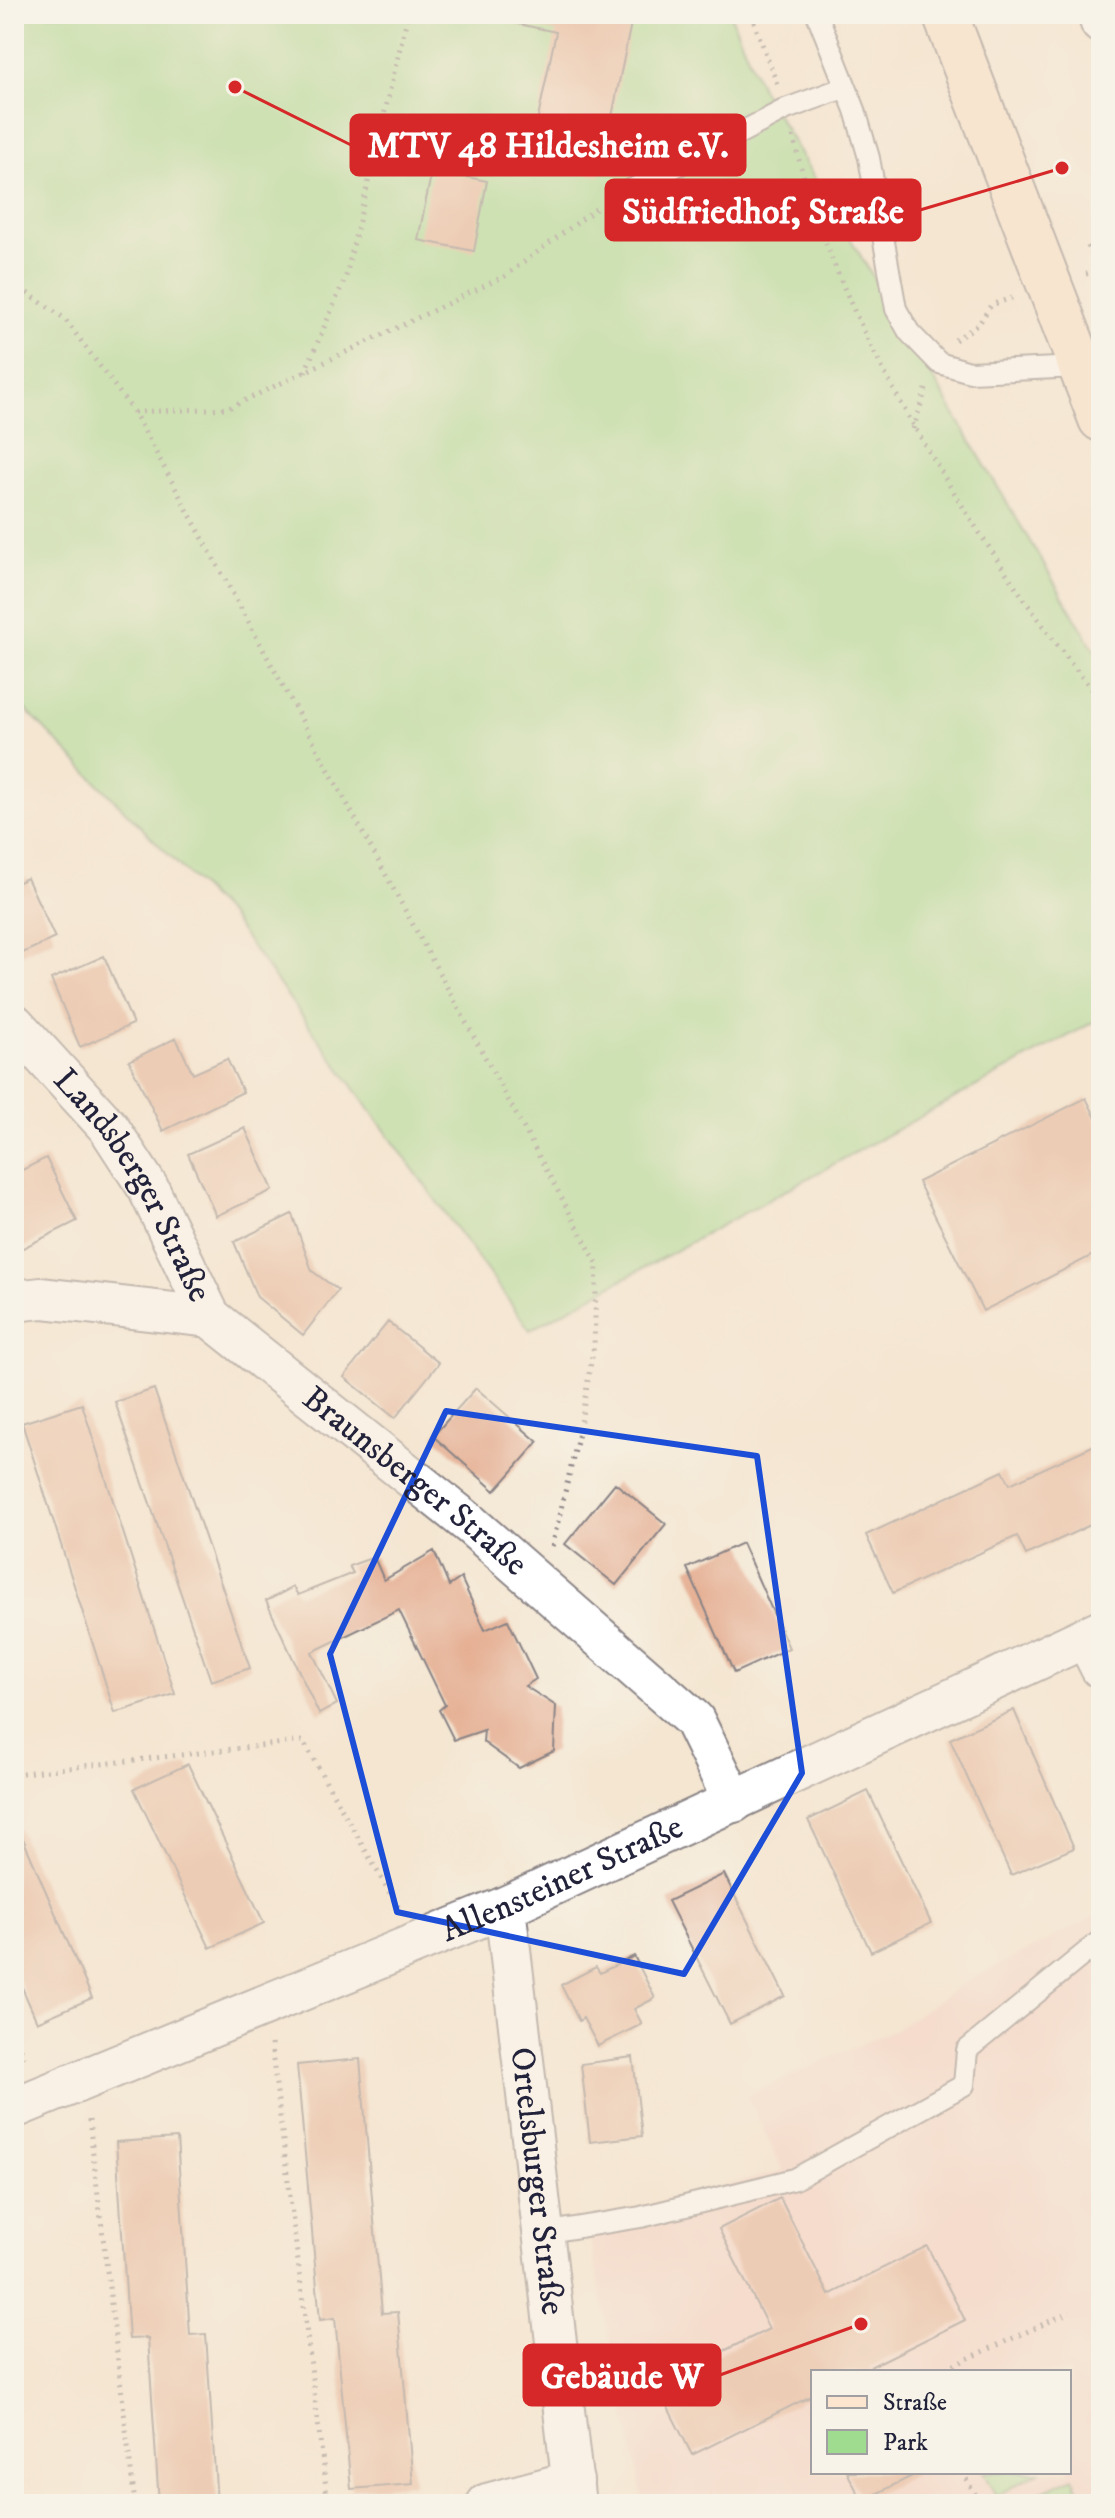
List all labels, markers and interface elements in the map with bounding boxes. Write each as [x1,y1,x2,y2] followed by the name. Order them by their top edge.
[351,115,745,175] callout: MTV 48 Hildesheim e.V.
[367,124,729,169] text: MTV 48 Hildesheim e.V.
[606,180,920,240] callout: Südfriedhof, Straße
[622,190,904,235] text: Südfriedhof, Straße
[44,1060,221,1309] street label: Landsberger Straße
[294,1378,536,1585] street label: Braunsberger Straße
[435,1806,690,1952] street label: Allensteiner Straße
[501,2045,574,2317] street label: Ortelsburger Straße
[524,2345,720,2405] callout: Gebäude W
[540,2355,705,2400] text: Gebäude W
[811,2370,1071,2474] legend
[883,2388,947,2418] text: Straße
[883,2428,928,2458] text: Park

